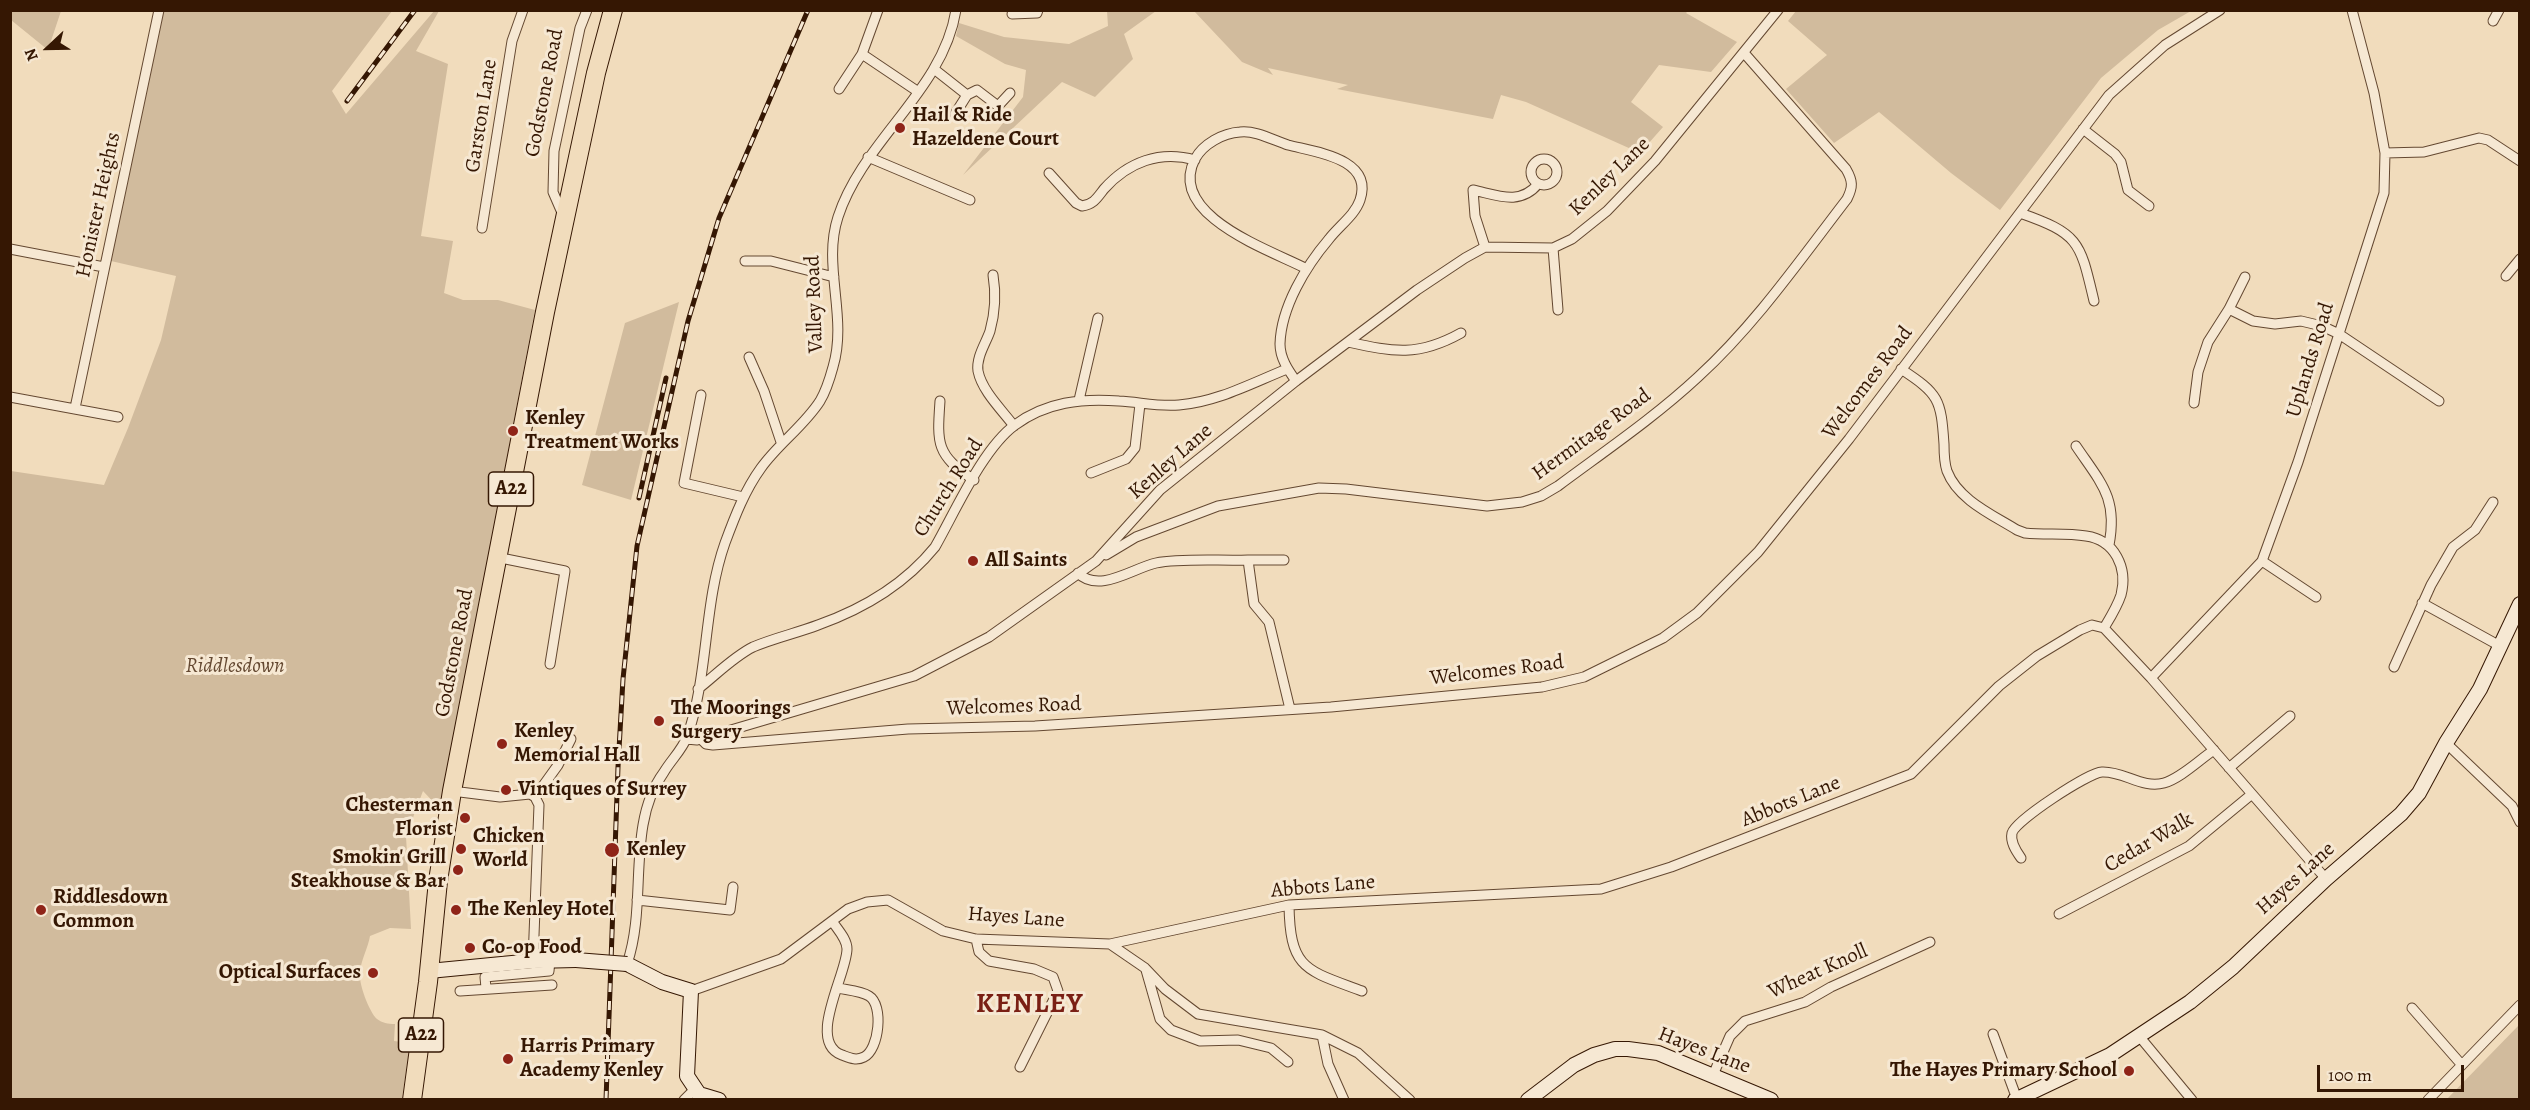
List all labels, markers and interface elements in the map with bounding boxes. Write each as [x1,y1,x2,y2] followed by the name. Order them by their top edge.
[18,18,78,78] north arrow
[520,27,570,159] street label: Godstone Road
[19,45,44,64] text: N
[461,57,503,175] street label: Garston Lane
[912,103,1059,153] place label: Hail & Ride Hazeldene Court
[893,121,907,135] marker: Hail & Ride Hazeldene Court
[71,130,127,280] street label: Honister Heights
[1564,132,1656,222] street label: Kenley Lane
[801,255,829,353] street label: Valley Road
[2282,299,2340,421] street label: Uplands Road
[1817,322,1919,444] street label: Welcomes Road
[1528,383,1656,487] street label: Hermitage Road
[525,406,679,456] place label: Kenley Treatment Works
[1124,419,1218,505] street label: Kenley Lane
[506,424,520,438] marker: Kenley Treatment Works
[909,434,989,542] street label: Church Road
[488,472,534,506] road number: A22
[985,548,1067,574] place label: All Saints
[966,554,980,568] marker: All Saints
[430,587,480,719] street label: Godstone Road
[1429,650,1565,692] street label: Welcomes Road
[186,654,284,680] park label: Riddlesdown
[946,692,1082,722] street label: Welcomes Road
[671,696,791,746] place label: The Moorings Surgery
[652,714,666,728] marker: The Moorings Surgery
[514,719,640,769] place label: Kenley Memorial Hall
[495,737,509,751] marker: Kenley Memorial Hall
[1738,771,1844,833] street label: Abbots Lane
[518,777,686,803] place label: Vintiques of Surrey
[499,783,513,797] marker: Vintiques of Surrey
[345,793,453,843] place label: Chesterman Florist
[2100,807,2198,879] street label: Cedar Walk
[458,811,472,825] marker: Chesterman Florist
[473,824,545,874] place label: Chicken World
[626,837,686,863] place label: Kenley
[2251,837,2341,921] street label: Hayes Lane
[603,841,621,859] marker: Kenley
[454,842,468,856] marker: Chicken World
[291,845,446,895] place label: Smokin' Grill Steakhouse & Bar
[451,863,465,877] marker: Smokin' Grill Steakhouse & Bar
[1270,870,1376,904] street label: Abbots Lane
[53,885,168,935] place label: Riddlesdown Common
[468,897,614,923] place label: The Kenley Hotel
[967,902,1065,934] street label: Hayes Lane
[34,903,48,917] marker: Riddlesdown Common
[449,903,463,917] marker: The Kenley Hotel
[482,935,582,961] place label: Co-op Food
[1764,939,1872,1005] street label: Wheat Knoll
[463,941,477,955] marker: Co-op Food
[219,960,361,986] place label: Optical Surfaces
[366,966,380,980] marker: Optical Surfaces
[976,989,1084,1021] district label: KENLEY
[398,1018,444,1052] road number: A22
[1654,1022,1754,1080] street label: Hayes Lane
[520,1034,663,1084] place label: Harris Primary Academy Kenley
[501,1052,515,1066] marker: Harris Primary Academy Kenley
[2320,1053,2467,1091] scale bar
[1890,1058,2117,1084] place label: The Hayes Primary School
[2328,1063,2372,1087] text: 100 m
[2122,1064,2136,1078] marker: The Hayes Primary School

